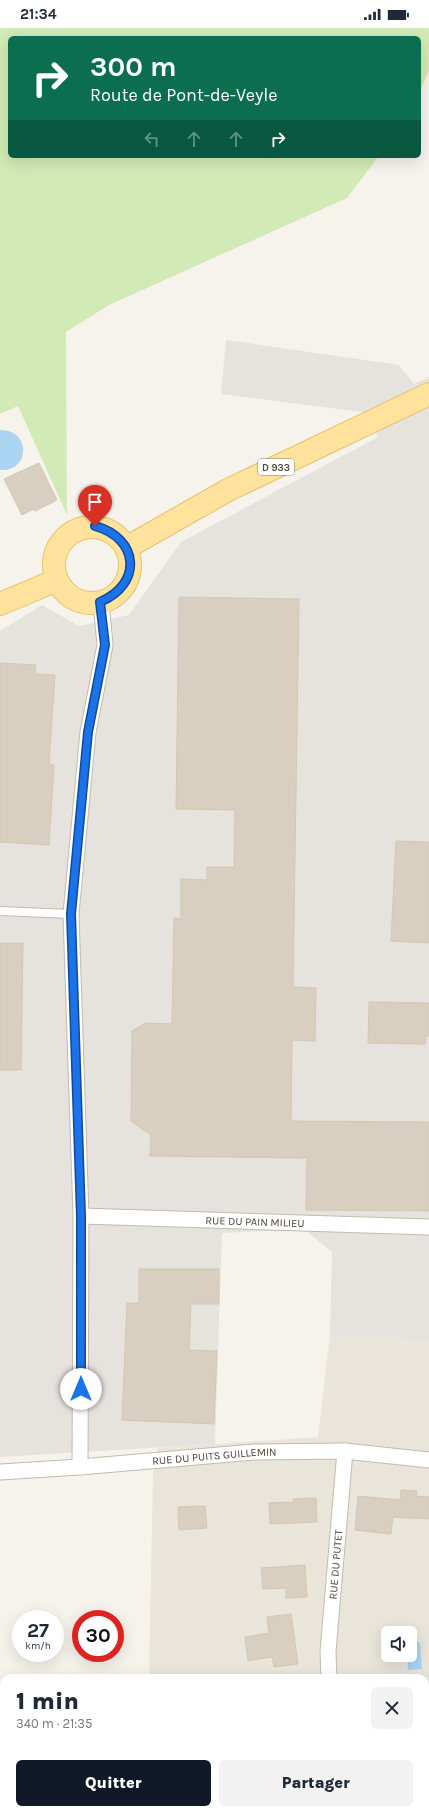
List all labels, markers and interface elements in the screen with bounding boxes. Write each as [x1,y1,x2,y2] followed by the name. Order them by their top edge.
[20,5,57,23] text: 21:34
[90,50,177,83] text: 300 m
[24,52,76,104] icon: right
[90,84,278,106] text: Route de Pont-de-Veyle
[141,128,163,150] icon: left
[183,128,205,150] icon: ahead
[225,128,247,150] icon: ahead
[267,128,289,150] icon: right
[258,459,294,475] road number: D 933
[78,485,112,526] pin
[84,491,106,513] icon: arrive
[205,1214,305,1230] street label: RUE DU PAIN MILIEU
[60,1368,102,1410] position arrow
[152,1446,277,1468] street label: RUE DU PUITS GUILLEMIN
[326,1528,345,1600] street label: RUE DU PUTET
[72,1610,124,1662] speed limit sign: 30
[27,1619,49,1642] text: 27
[381,1626,417,1662] map controls
[381,1626,417,1662] button: sound
[25,1640,51,1652] text: km/h
[16,1687,79,1715] text: 1 min
[371,1687,413,1729] button: close
[16,1716,92,1731] text: 340 m · 21:35
[16,1760,211,1806] button: Quitter
[219,1760,413,1806] button: Partager

